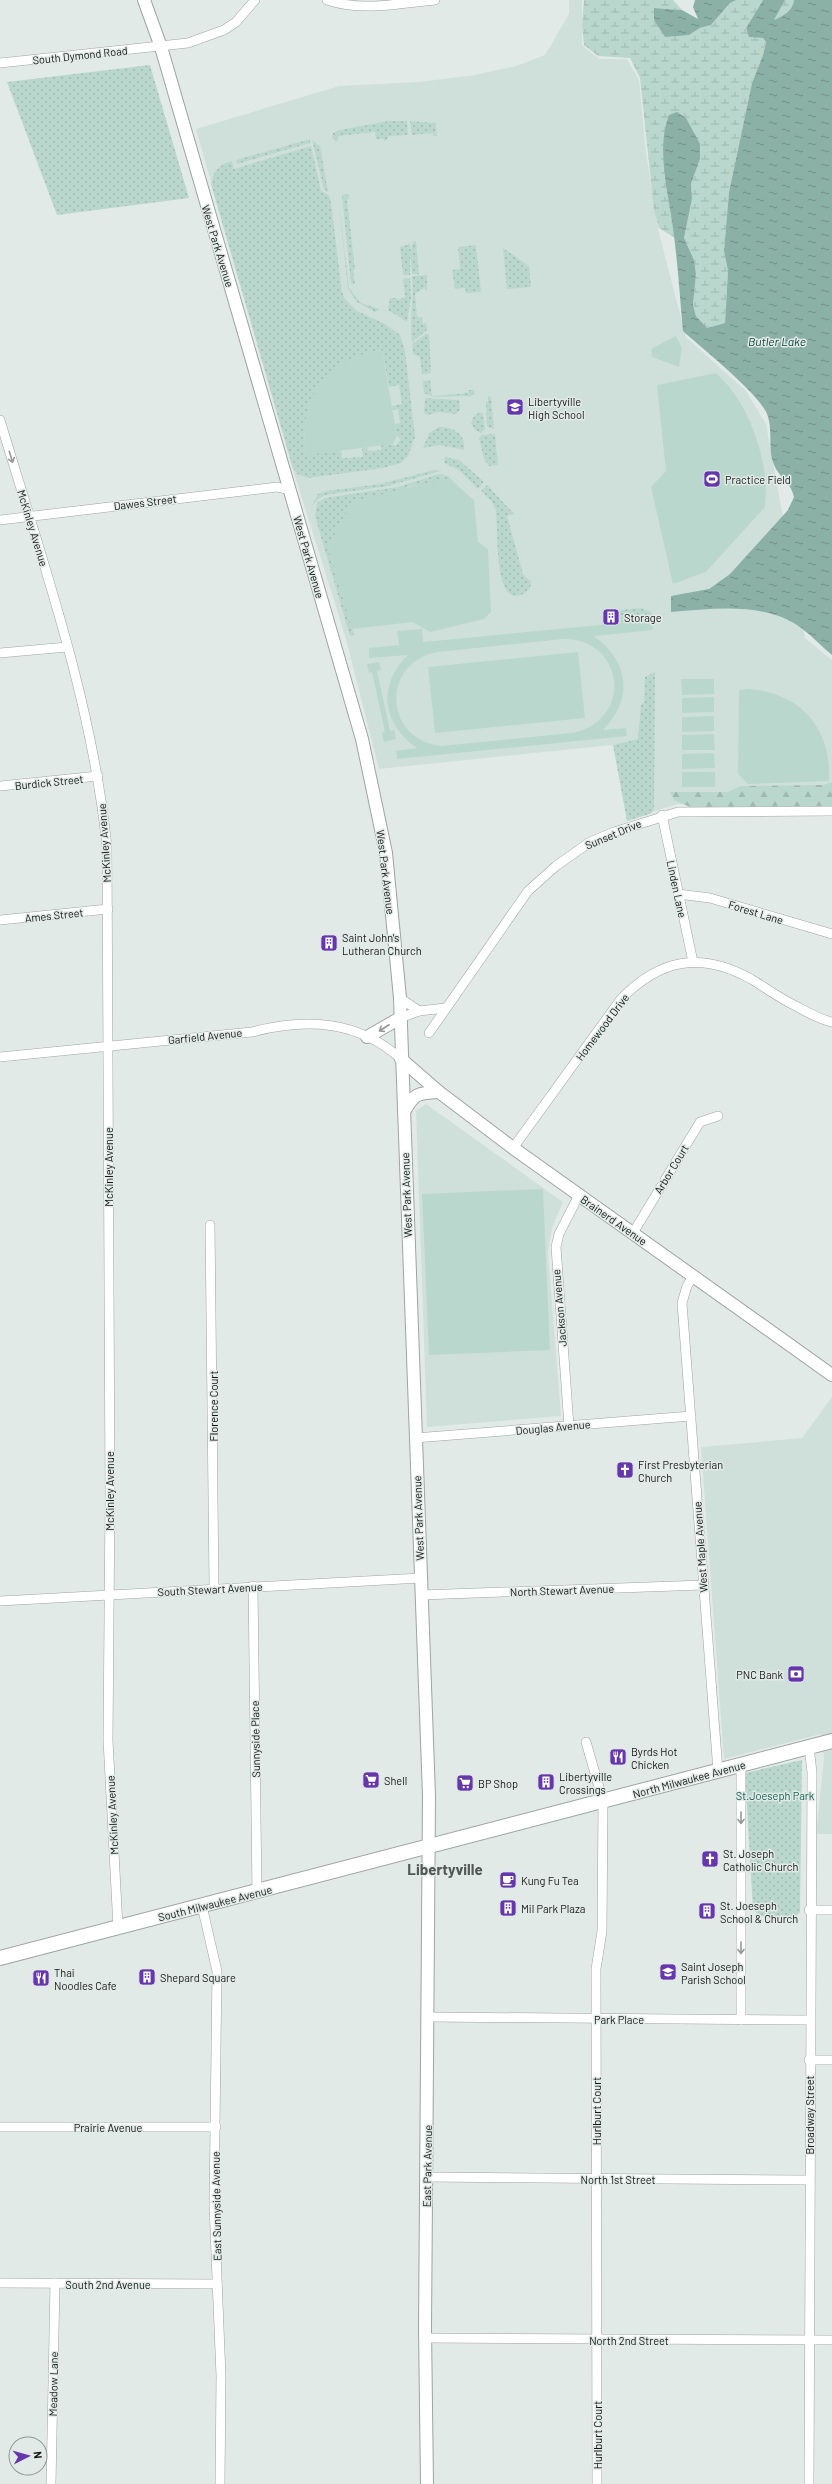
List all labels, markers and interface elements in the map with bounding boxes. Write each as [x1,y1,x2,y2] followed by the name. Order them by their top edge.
[32,44,128,66] street label: South Dymond Road
[199,203,237,289] street label: West Park Avenue
[748,334,806,348] water label: Butler Lake
[528,395,585,421] place label: Libertyville High School
[505,397,525,417] school or university icon: Libertyville High School
[8,451,15,464] one-way arrow
[702,469,722,489] sports icon: Practice Field
[725,473,791,486] place label: Practice Field
[15,488,51,568] street label: McKinley Avenue
[113,492,177,512] street label: Dawes Street
[291,514,327,600] street label: West Park Avenue
[601,607,621,627] building icon: Storage
[624,611,662,624] place label: Storage
[14,772,84,792] street label: Burdick Street
[95,803,113,883] street label: McKinley Avenue
[583,816,643,852] street label: Sunset Drive
[374,829,398,915] street label: West Park Avenue
[665,859,689,919] street label: Linden Lane
[727,898,785,927] street label: Forest Lane
[24,905,84,925] street label: Ames Street
[342,931,422,957] place label: Saint John's Lutheran Church
[319,933,339,953] building icon: Saint John's Lutheran Church
[573,991,631,1063] street label: Homewood Drive
[379,1024,390,1032] one-way arrow
[167,1026,243,1046] street label: Garfield Avenue
[102,1127,115,1207] street label: McKinley Avenue
[651,1142,691,1196] street label: Arbor Court
[398,1152,414,1238] street label: West Park Avenue
[578,1192,650,1248] street label: Brainerd Avenue
[549,1269,569,1347] street label: Jackson Avenue
[207,1371,220,1441] street label: Florence Court
[515,1417,591,1437] street label: Douglas Avenue
[103,1451,116,1531] street label: McKinley Avenue
[638,1458,723,1484] place label: First Presbyterian Church
[615,1460,635,1480] church icon: First Presbyterian Church
[410,1475,426,1561] street label: West Park Avenue
[690,1501,710,1593] street label: West Maple Avenue
[157,1580,263,1598] street label: South Stewart Avenue
[510,1582,615,1598] street label: North Stewart Avenue
[786,1664,806,1684] bank icon: PNC Bank
[736,1668,783,1681] place label: PNC Bank
[248,1700,262,1778] street label: Sunnyside Place
[631,1745,677,1771] place label: Byrds Hot Chicken
[608,1747,628,1767] restaurant icon: Byrds Hot Chicken
[631,1758,747,1800] street label: North Milwaukee Avenue
[361,1770,381,1790] supermarket icon: Shell
[559,1770,612,1796] place label: Libertyville Crossings
[536,1772,556,1792] building icon: Libertyville Crossings
[455,1773,475,1793] supermarket icon: BP Shop
[384,1774,407,1787] place label: Shell
[103,1775,121,1855] street label: McKinley Avenue
[478,1777,518,1790] place label: BP Shop
[736,1789,815,1802] park label: St.Joeseph Park
[737,1811,745,1824] one-way arrow
[723,1847,798,1873] place label: St. Joseph Catholic Church
[700,1849,720,1869] church icon: St. Joseph Catholic Church
[407,1860,483,1878] district label: Libertyville
[498,1870,518,1890] cafe icon: Kung Fu Tea
[521,1874,579,1887] place label: Kung Fu Tea
[157,1882,274,1923] street label: South Milwaukee Avenue
[498,1898,518,1918] building icon: Mil Park Plaza
[720,1899,798,1925] place label: St. Joeseph School & Church
[697,1901,717,1921] building icon: St. Joeseph School & Church
[521,1902,585,1915] place label: Mil Park Plaza
[737,1941,745,1954] one-way arrow
[681,1960,746,1986] place label: Saint Joseph Parish School
[658,1962,678,1982] school or university icon: Saint Joseph Parish School
[54,1966,117,1992] place label: Thai Noodles Cafe
[137,1967,157,1987] building icon: Shepard Square
[31,1968,51,1988] restaurant icon: Thai Noodles Cafe
[160,1971,236,1984] place label: Shepard Square
[594,2013,644,2026] street label: Park Place
[803,2075,816,2155] street label: Broadway Street
[590,2077,603,2145] street label: Hurlburt Court
[74,2121,143,2134] street label: Prairie Avenue
[420,2124,434,2207] street label: East Park Avenue
[209,2151,223,2261] street label: East Sunnyside Avenue
[580,2173,656,2186] street label: North 1st Street
[65,2278,151,2291] street label: South 2nd Avenue
[589,2334,669,2347] street label: North 2nd Street
[46,2351,60,2417] street label: Meadow Lane
[591,2401,604,2469] street label: Hurlburt Court
[8,2436,48,2476] north arrow
[32,2451,45,2459] text: N

